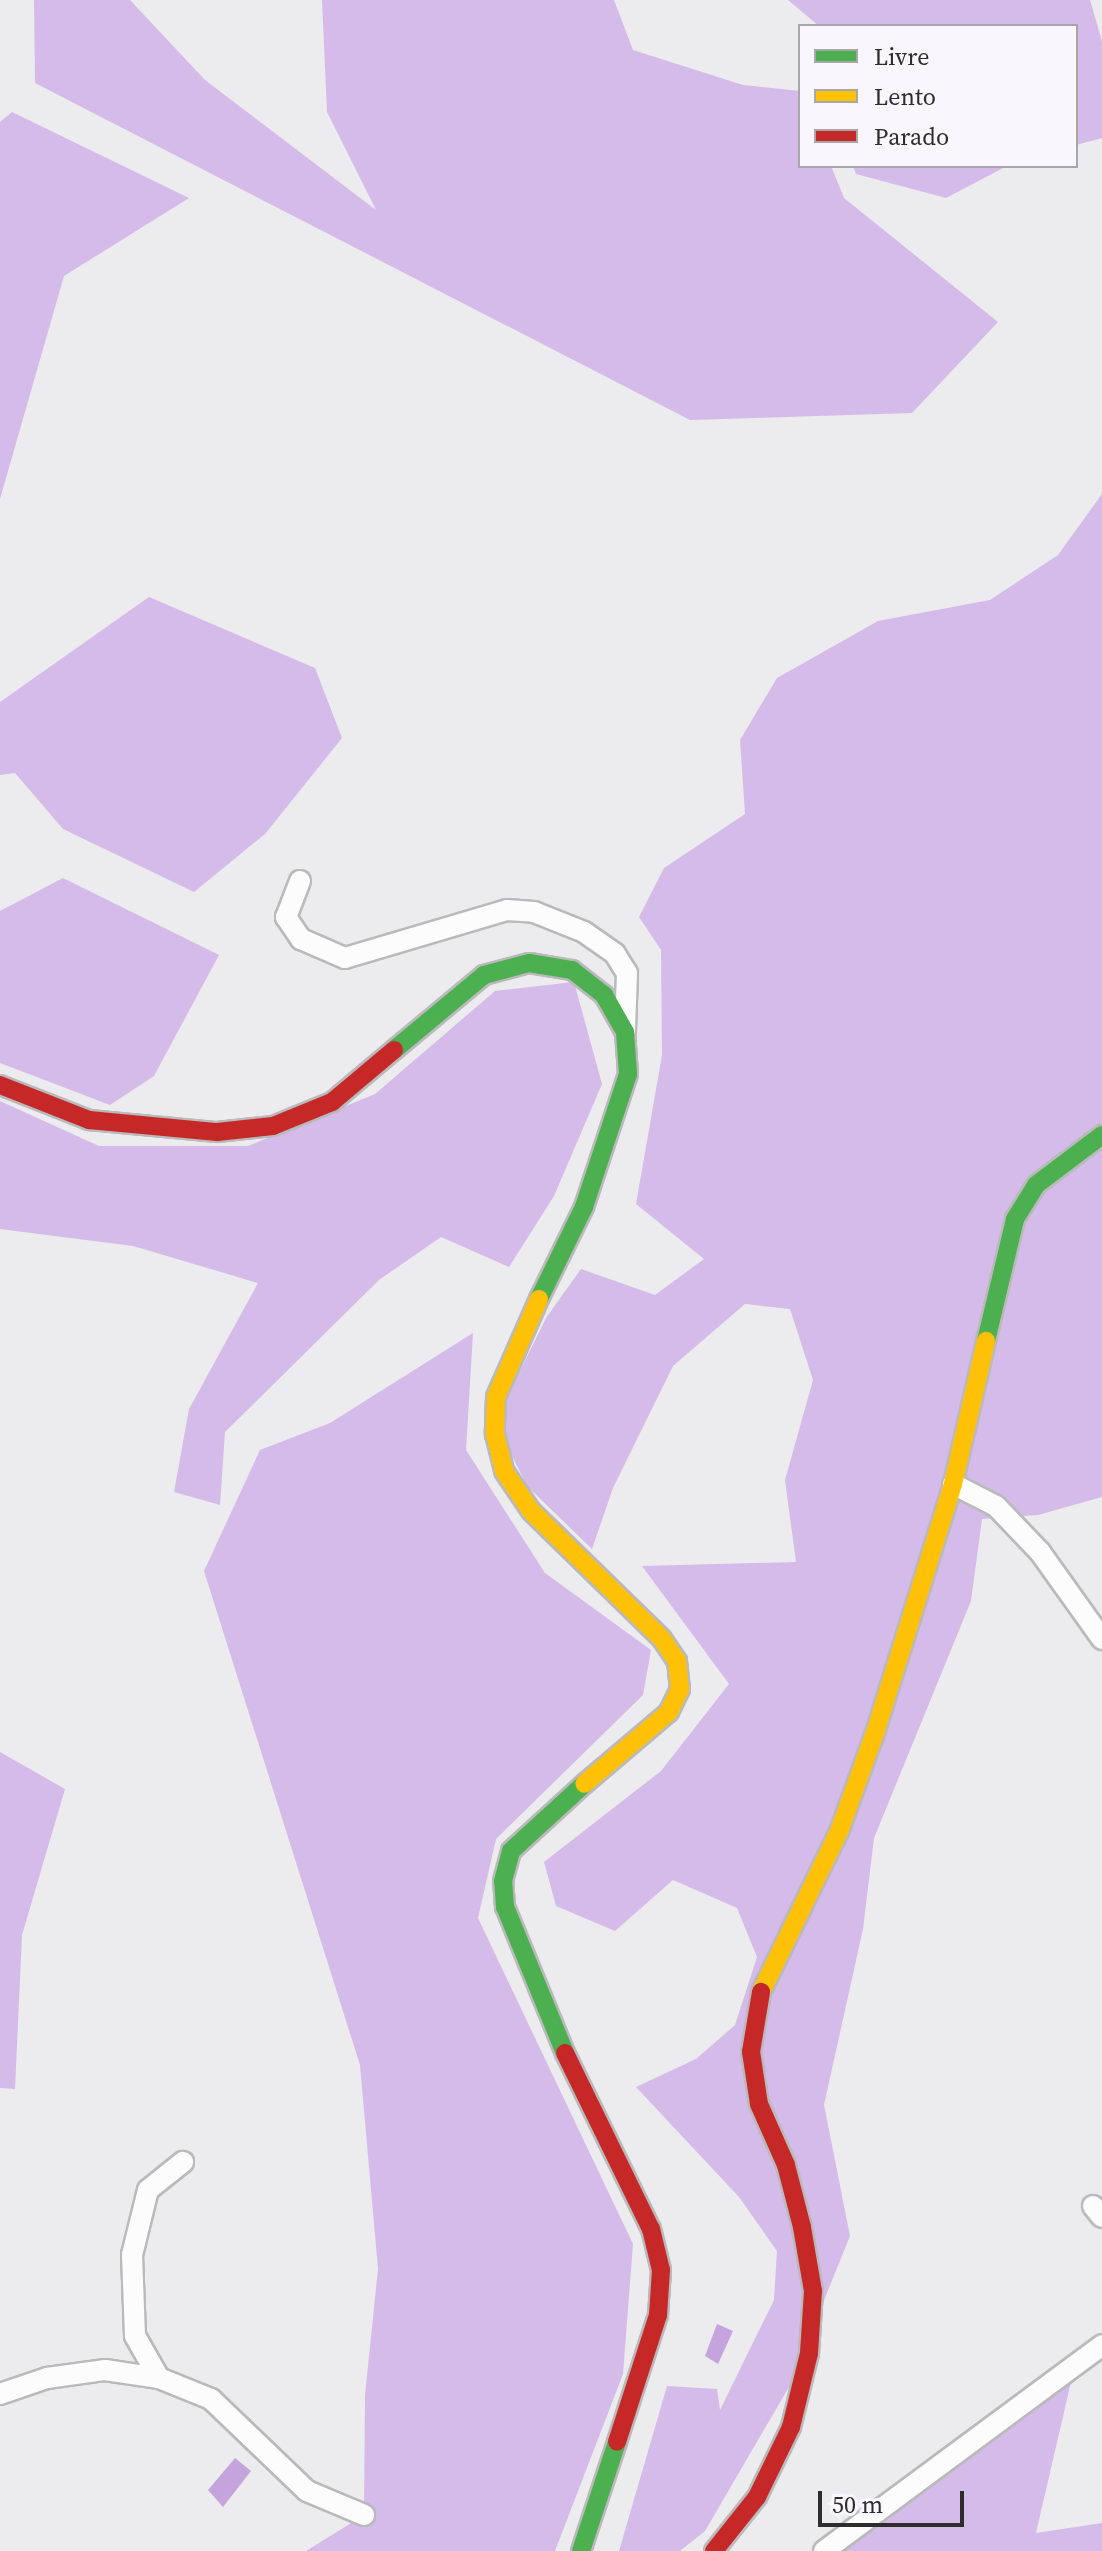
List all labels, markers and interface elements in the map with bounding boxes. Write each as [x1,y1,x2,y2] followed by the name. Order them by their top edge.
[798,24,1078,168] legend
[874,40,929,73] text: Livre
[874,80,936,113] text: Lento
[874,120,949,153] text: Parado
[822,2475,968,2525] scale bar
[832,2488,883,2521] text: 50 m

